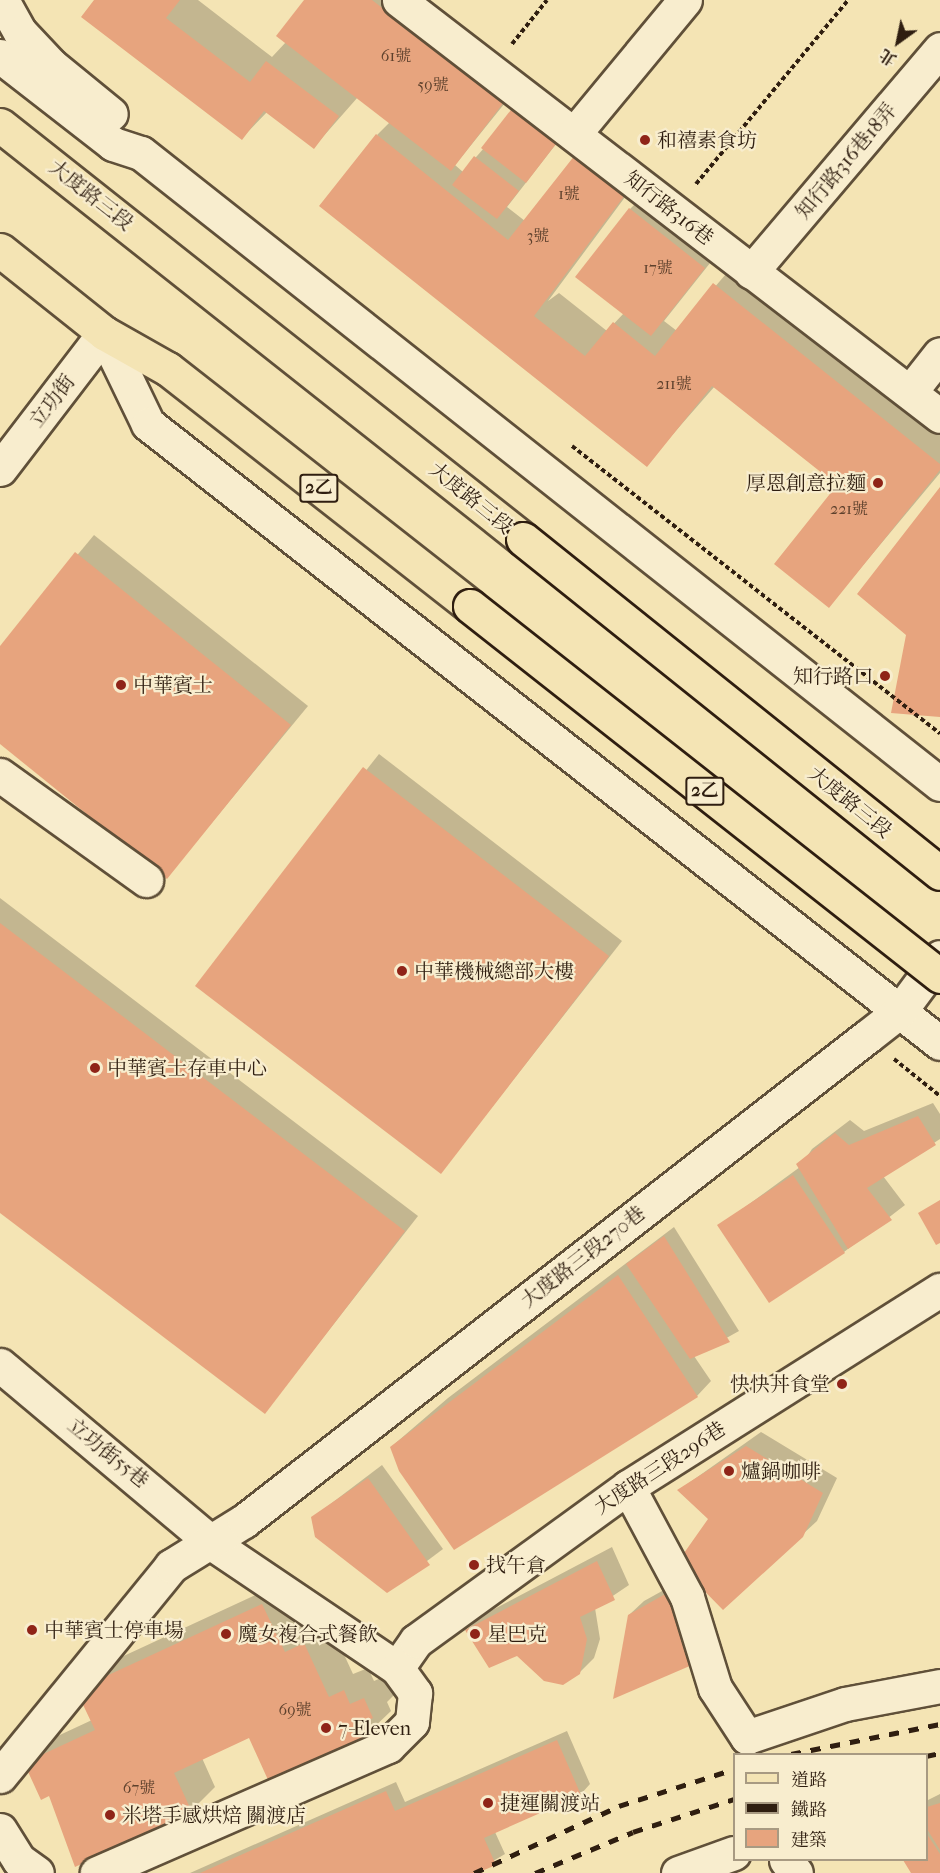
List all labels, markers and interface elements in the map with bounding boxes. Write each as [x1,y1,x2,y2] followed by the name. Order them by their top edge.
[868,12,928,72] north arrow
[876,45,900,70] text: 北
[381,46,411,66] house number: 61號
[417,75,449,95] house number: 59號
[791,98,901,224] street label: 知行路316巷18弄
[657,128,757,152] place label: 和禧素食坊
[638,133,652,147] marker: 和禧素食坊
[44,155,138,235] street label: 大度路三段
[620,166,718,250] street label: 知行路316巷
[558,184,580,204] house number: 1號
[527,226,549,246] house number: 3號
[643,258,673,278] house number: 17號
[24,370,80,432] street label: 立功街
[656,374,692,394] house number: 211號
[425,457,517,539] street label: 大度路三段
[746,471,866,495] place label: 厚恩創意拉麵
[298,473,340,503] road number: 2乙
[871,476,885,490] marker: 厚恩創意拉麵
[830,499,868,519] house number: 221號
[793,664,873,688] place label: 知行路口
[878,669,892,683] marker: 知行路口
[133,673,213,697] place label: 中華賓士
[114,678,128,692] marker: 中華賓士
[804,761,896,843] street label: 大度路三段
[684,776,726,806] road number: 2乙
[414,959,574,983] place label: 中華機械總部大樓
[395,964,409,978] marker: 中華機械總部大樓
[107,1056,267,1080] place label: 中華賓士存車中心
[88,1061,102,1075] marker: 中華賓士存車中心
[516,1201,650,1313] street label: 大度路三段270巷
[730,1372,830,1396] place label: 快快丼食堂
[835,1377,849,1391] marker: 快快丼食堂
[63,1413,153,1493] street label: 立功街55巷
[590,1417,730,1519] street label: 大度路三段296巷
[741,1459,821,1483] place label: 爐鍋咖啡
[722,1464,736,1478] marker: 爐鍋咖啡
[486,1553,546,1577] place label: 找午倉
[467,1558,481,1572] marker: 找午倉
[44,1618,184,1642] place label: 中華賓士停車場
[238,1622,378,1646] place label: 魔女複合式餐飲
[487,1622,547,1646] place label: 星巴克
[25,1623,39,1637] marker: 中華賓士停車場
[219,1627,233,1641] marker: 魔女複合式餐飲
[468,1627,482,1641] marker: 星巴克
[278,1700,312,1720] house number: 69號
[338,1716,411,1740] place label: 7-Eleven
[319,1721,333,1735] marker: 7-Eleven
[733,1753,928,1861] legend
[791,1770,827,1791] text: 道路
[123,1778,155,1798] house number: 67號
[500,1791,600,1815] place label: 捷運關渡站
[481,1796,495,1810] marker: 捷運關渡站
[791,1800,827,1821] text: 鐵路
[122,1803,306,1827] place label: 米塔手感烘焙 關渡店
[103,1808,117,1822] marker: 米塔手感烘焙 關渡店
[791,1830,827,1851] text: 建築

